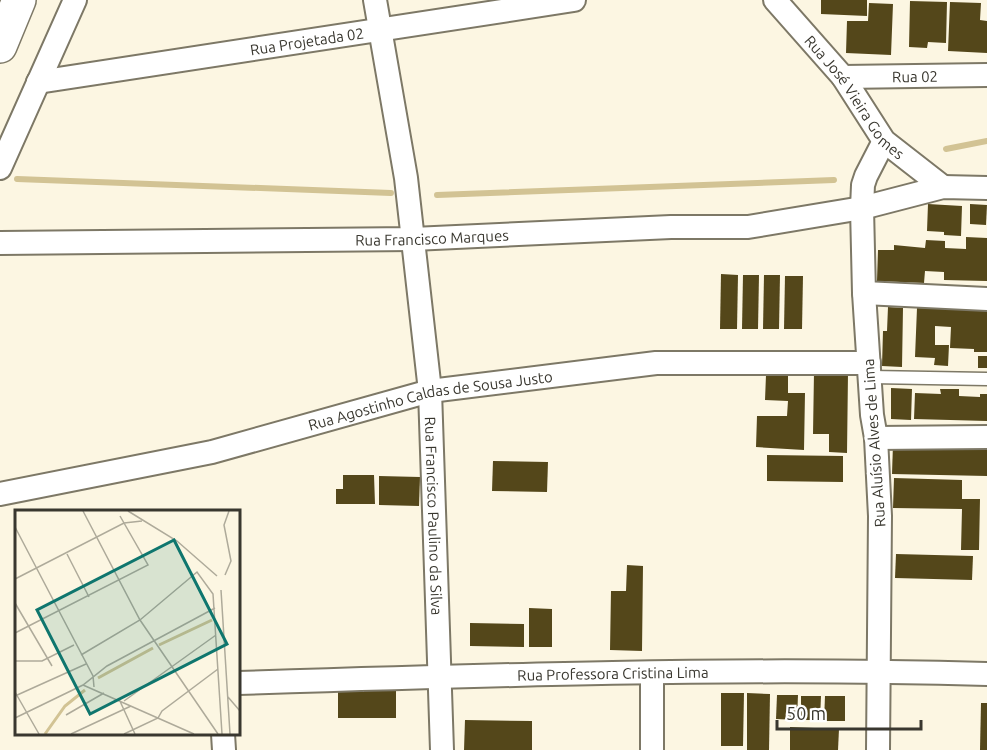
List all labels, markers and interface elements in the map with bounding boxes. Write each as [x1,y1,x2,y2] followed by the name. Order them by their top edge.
[249,24,365,58] street label: Rua Projetada 02
[802,32,908,162] street label: Rua José Vieira Gomes
[892,67,938,85] street label: Rua 02
[355,226,509,248] street label: Rua Francisco Marques
[860,358,888,528] street label: Rua Aluísio Alves de Lima
[306,367,553,433] street label: Rua Agostinho Caldas de Sousa Justo
[422,416,446,616] street label: Rua Francisco Paulino da Silva
[15,510,240,735] inset map
[517,663,709,683] street label: Rua Professora Cristina Lima
[777,693,921,731] scale bar
[786,703,826,723] text: 50 m

